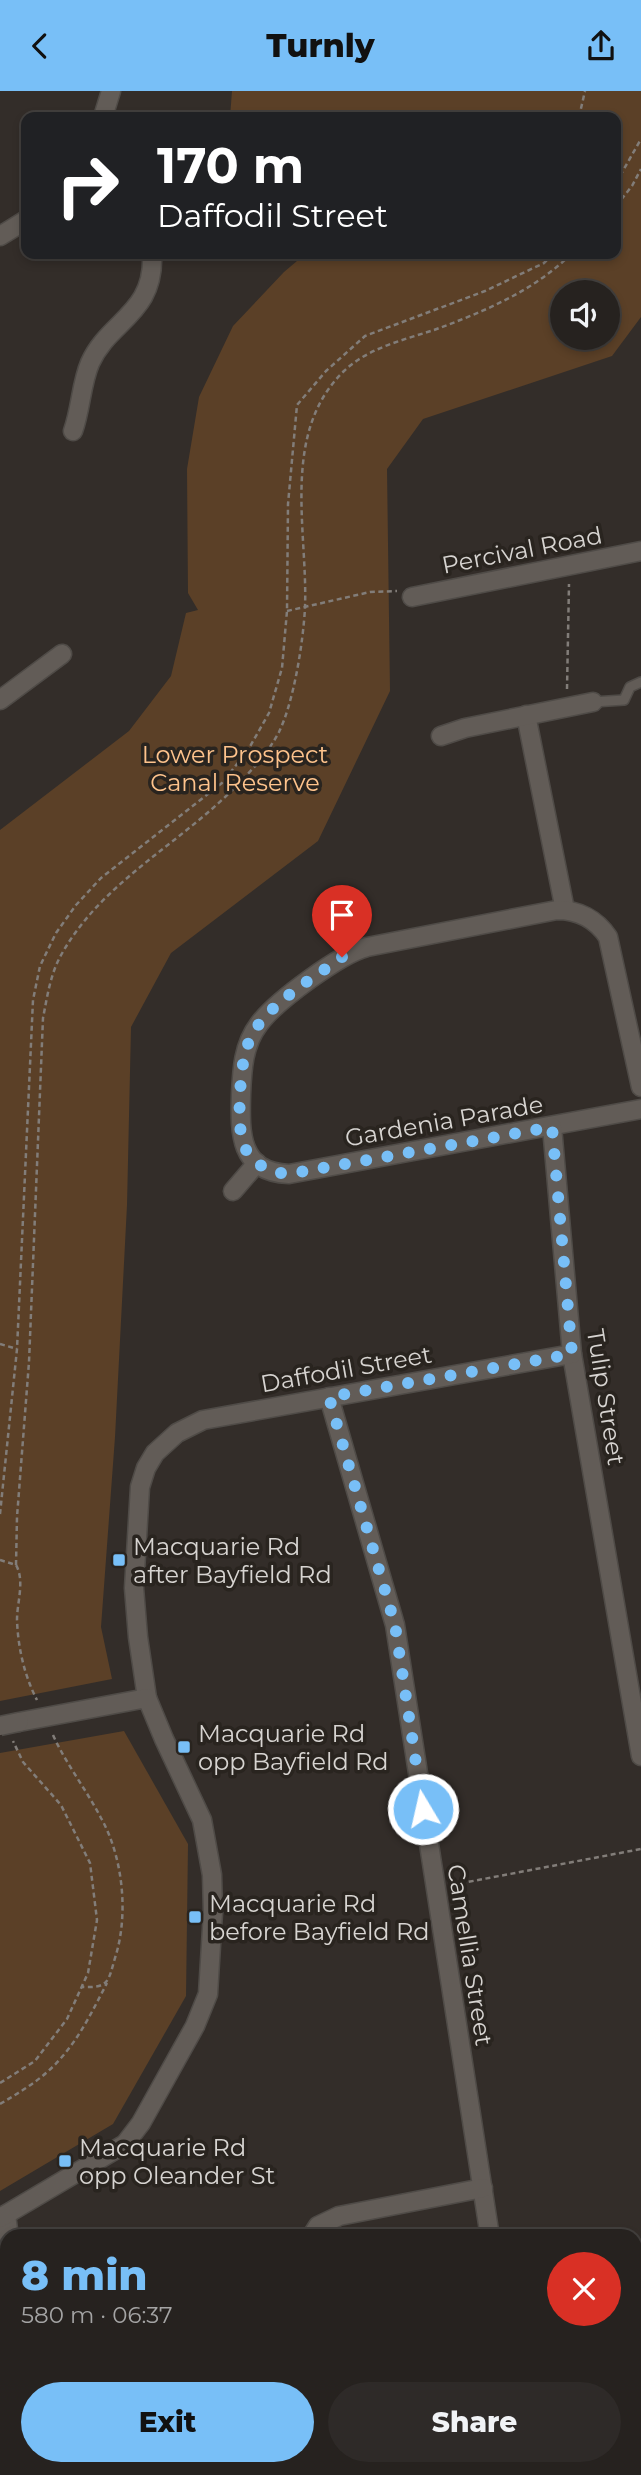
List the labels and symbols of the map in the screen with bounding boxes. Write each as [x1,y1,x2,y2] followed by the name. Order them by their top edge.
[439,520,605,580] street label: Percival Road
[142,740,329,797] park label: Lower Prospect Canal Reserve
[312,885,372,957] pin
[343,1089,545,1153] street label: Gardenia Parade
[581,1327,631,1467] street label: Tulip Street
[258,1340,434,1398] street label: Daffodil Street
[133,1532,332,1589] place label: Macquarie Rd after Bayfield Rd
[111,1552,127,1568] marker: Macquarie Rd after Bayfield Rd
[198,1719,389,1776] place label: Macquarie Rd opp Bayfield Rd
[176,1739,192,1755] marker: Macquarie Rd opp Bayfield Rd
[386,1772,460,1846] position arrow
[441,1862,499,2048] street label: Camellia Street
[209,1889,430,1946] place label: Macquarie Rd before Bayfield Rd
[187,1909,203,1925] marker: Macquarie Rd before Bayfield Rd
[79,2133,275,2190] place label: Macquarie Rd opp Oleander St
[57,2153,73,2169] marker: Macquarie Rd opp Oleander St

